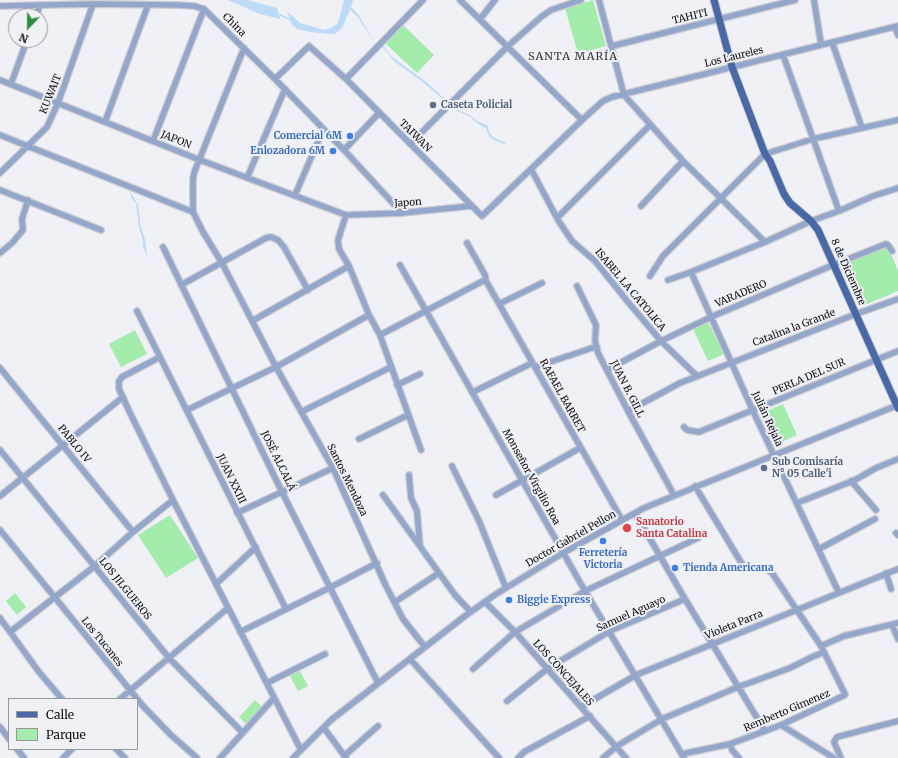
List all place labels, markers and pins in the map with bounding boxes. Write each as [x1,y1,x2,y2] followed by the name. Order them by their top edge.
[441,99,512,111] place label: Caseta Policial
[428,100,438,110] marker: Caseta Policial
[274,130,342,142] place label: Comercial 6M
[345,131,355,141] marker: Comercial 6M
[250,145,325,157] place label: Enlozadora 6M
[328,146,338,156] marker: Enlozadora 6M
[772,456,843,480] place label: Sub Comisaría N° 05 Calle'i
[759,463,769,473] marker: Sub Comisaría N° 05 Calle'i
[636,516,707,540] place label: Sanatorio Santa Catalina
[621,522,633,534] marker: Sanatorio Santa Catalina
[598,536,608,546] marker: Ferretería Victoria
[579,547,627,570] place label: Ferretería Victoria
[683,562,773,574] place label: Tienda Americana
[670,563,680,573] marker: Tienda Americana
[517,594,590,606] place label: Biggie Express
[504,595,514,605] marker: Biggie Express

